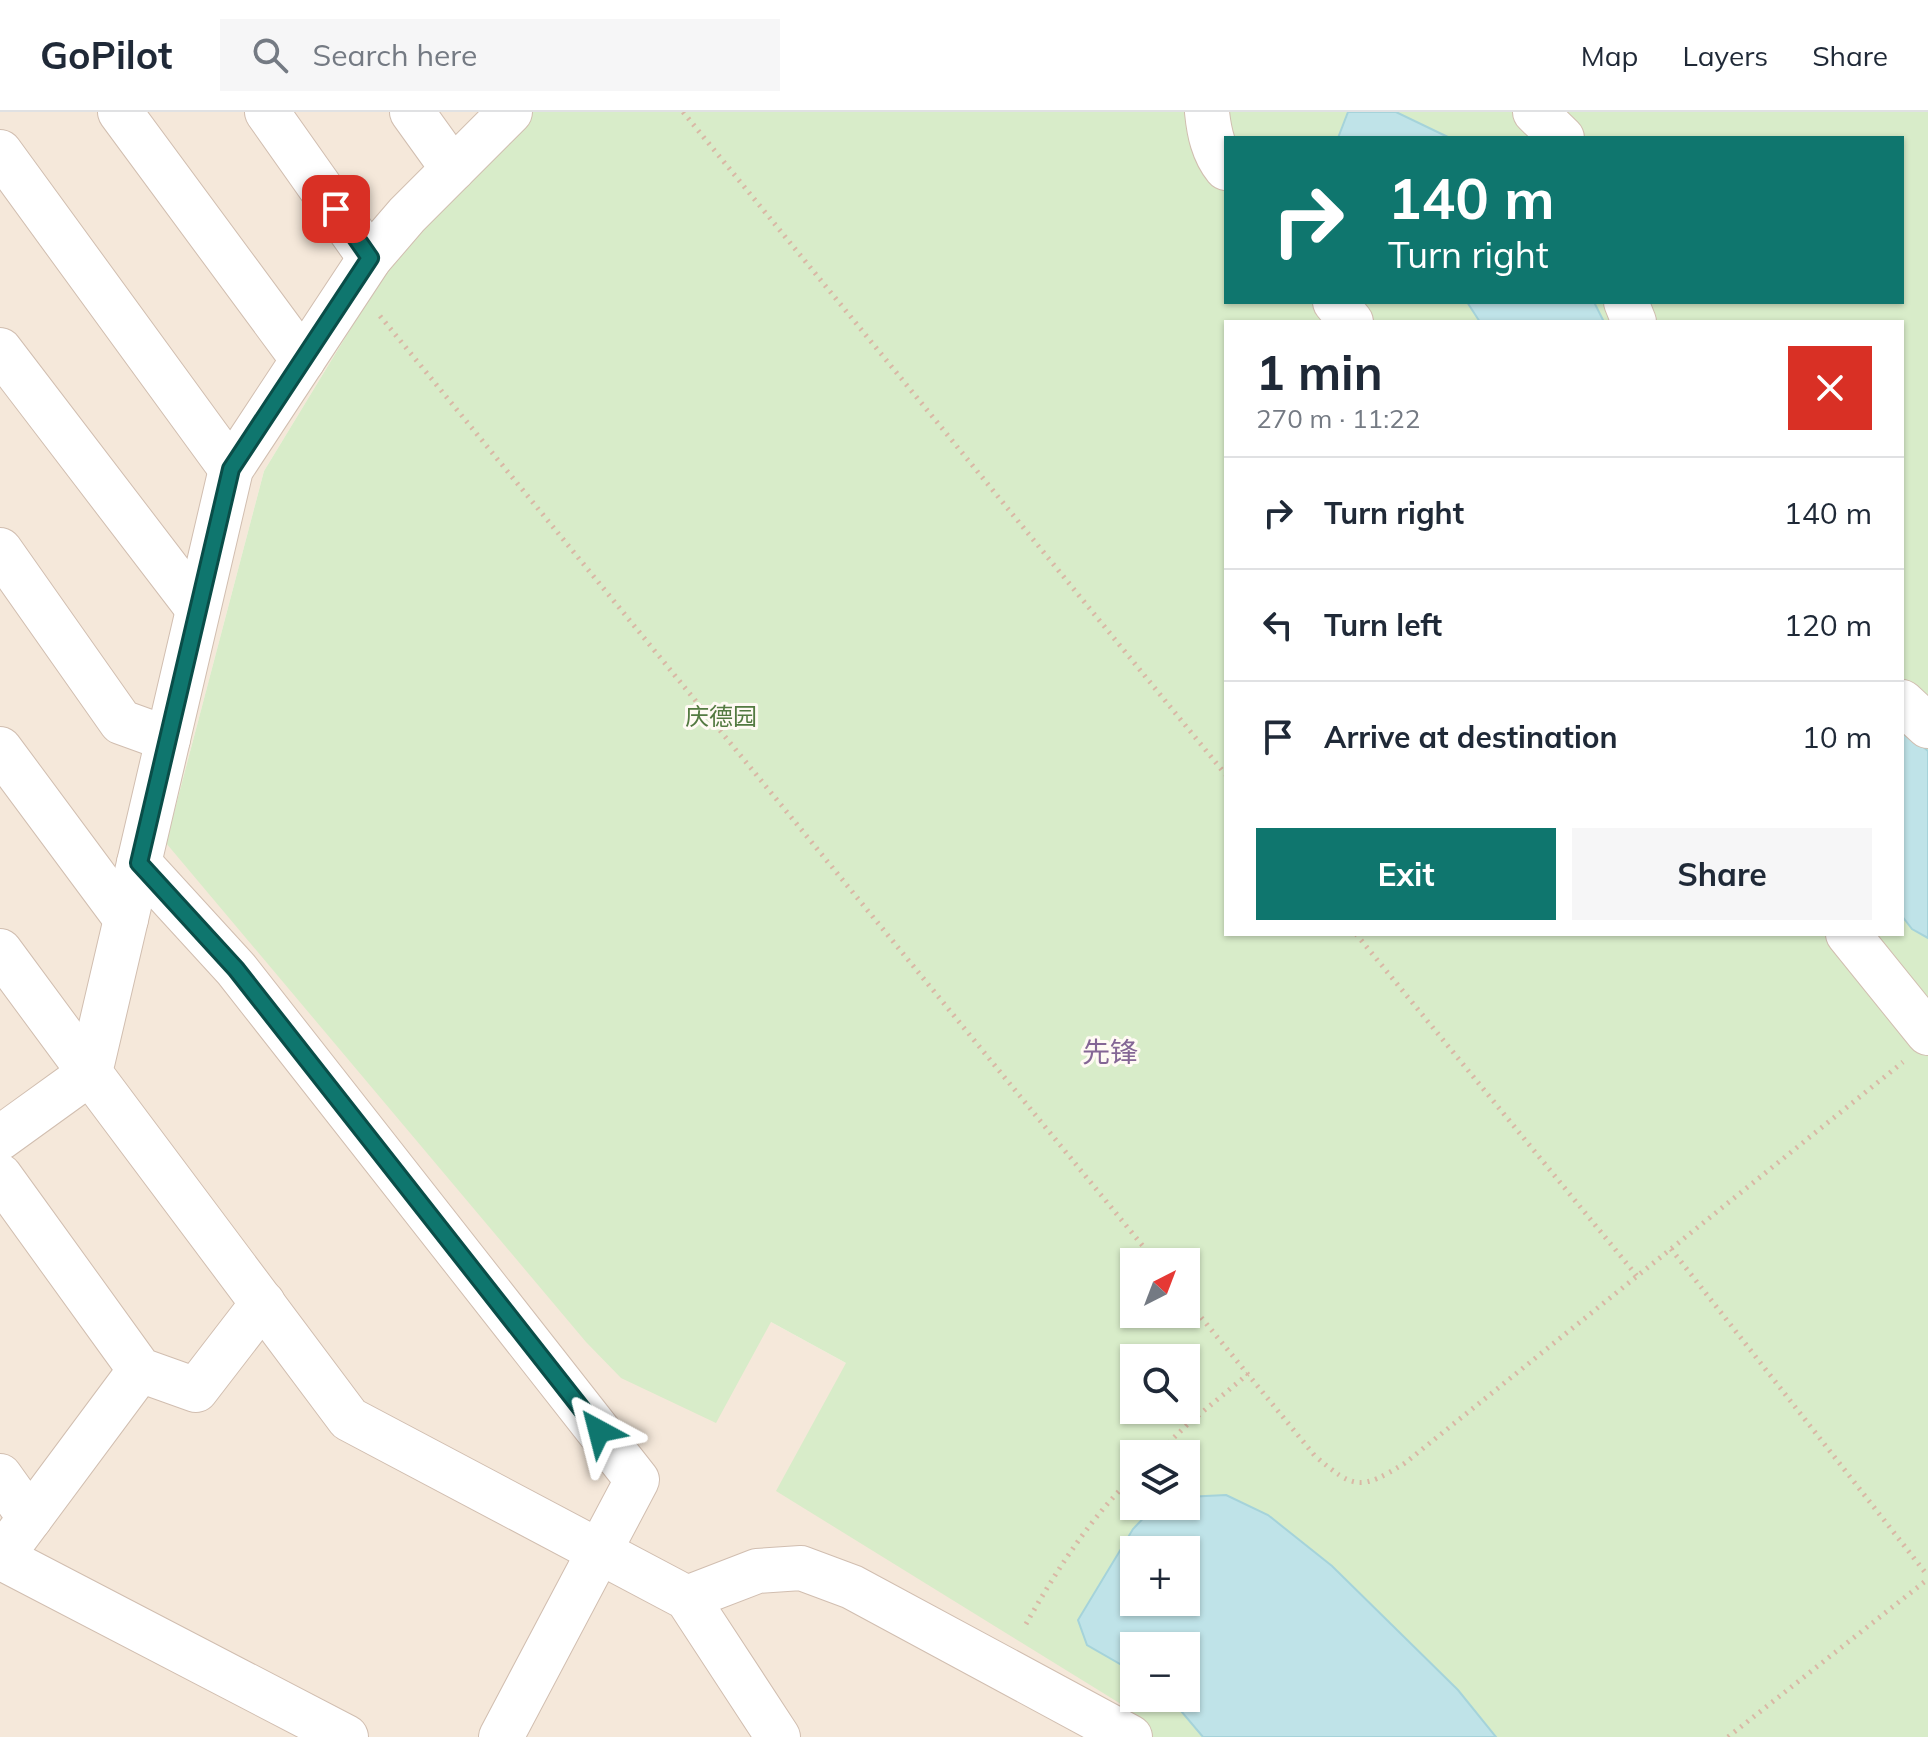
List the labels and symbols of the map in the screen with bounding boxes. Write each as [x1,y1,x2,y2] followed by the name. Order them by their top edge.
[302,175,370,243] pin
[685,701,757,731] park label: 庆德园
[1082,1034,1138,1069] district label: 先锋
[1120,1248,1200,1328] north arrow
[557,1389,641,1473] position arrow

